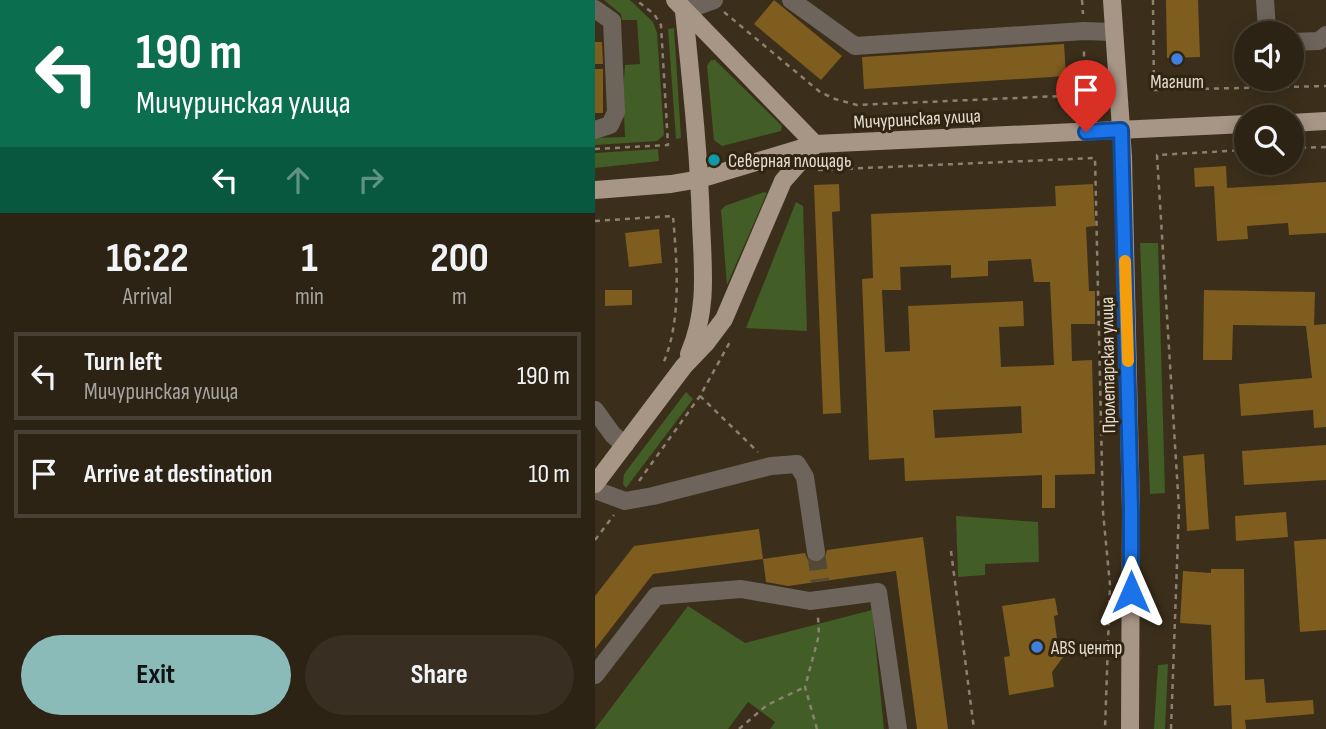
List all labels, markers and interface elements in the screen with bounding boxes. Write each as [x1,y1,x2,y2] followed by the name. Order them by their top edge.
[1234,21,1304,175] map controls
[1234,21,1304,91] button: sound
[136,24,242,83] text: 190 m
[21,28,112,119] icon: left
[1169,51,1185,67] marker: Магнит
[1056,60,1116,132] pin
[1067,71,1105,109] icon: arrive
[1150,71,1204,94] place label: Магнит
[136,84,351,123] text: Мичуринская улица
[853,105,981,134] street label: Мичуринская улица
[1234,105,1304,175] button: search
[728,150,851,173] place label: Северная площадь
[706,152,722,168] marker: Северная площадь
[206,161,244,199] icon: left
[279,161,317,199] icon: ahead
[352,161,390,199] icon: right
[106,233,189,284] text: 16:22
[301,233,318,284] text: 1
[430,233,489,284] text: 200
[123,283,172,311] text: Arrival
[295,283,324,311] text: min
[452,283,467,311] text: m
[1096,296,1121,433] street label: Пролетарская улица
[84,347,162,378] text: Turn left
[25,357,63,395] icon: left
[517,361,570,392] text: 190 m
[84,378,238,406] text: Мичуринская улица
[25,455,63,493] icon: arrive
[84,459,272,490] text: Arrive at destination
[528,459,570,490] text: 10 m
[1094,555,1168,629] position arrow
[21,635,291,715] button: Exit
[305,635,574,715] button: Share
[1050,637,1122,660] place label: ABS центр
[1029,639,1045,655] marker: ABS центр

